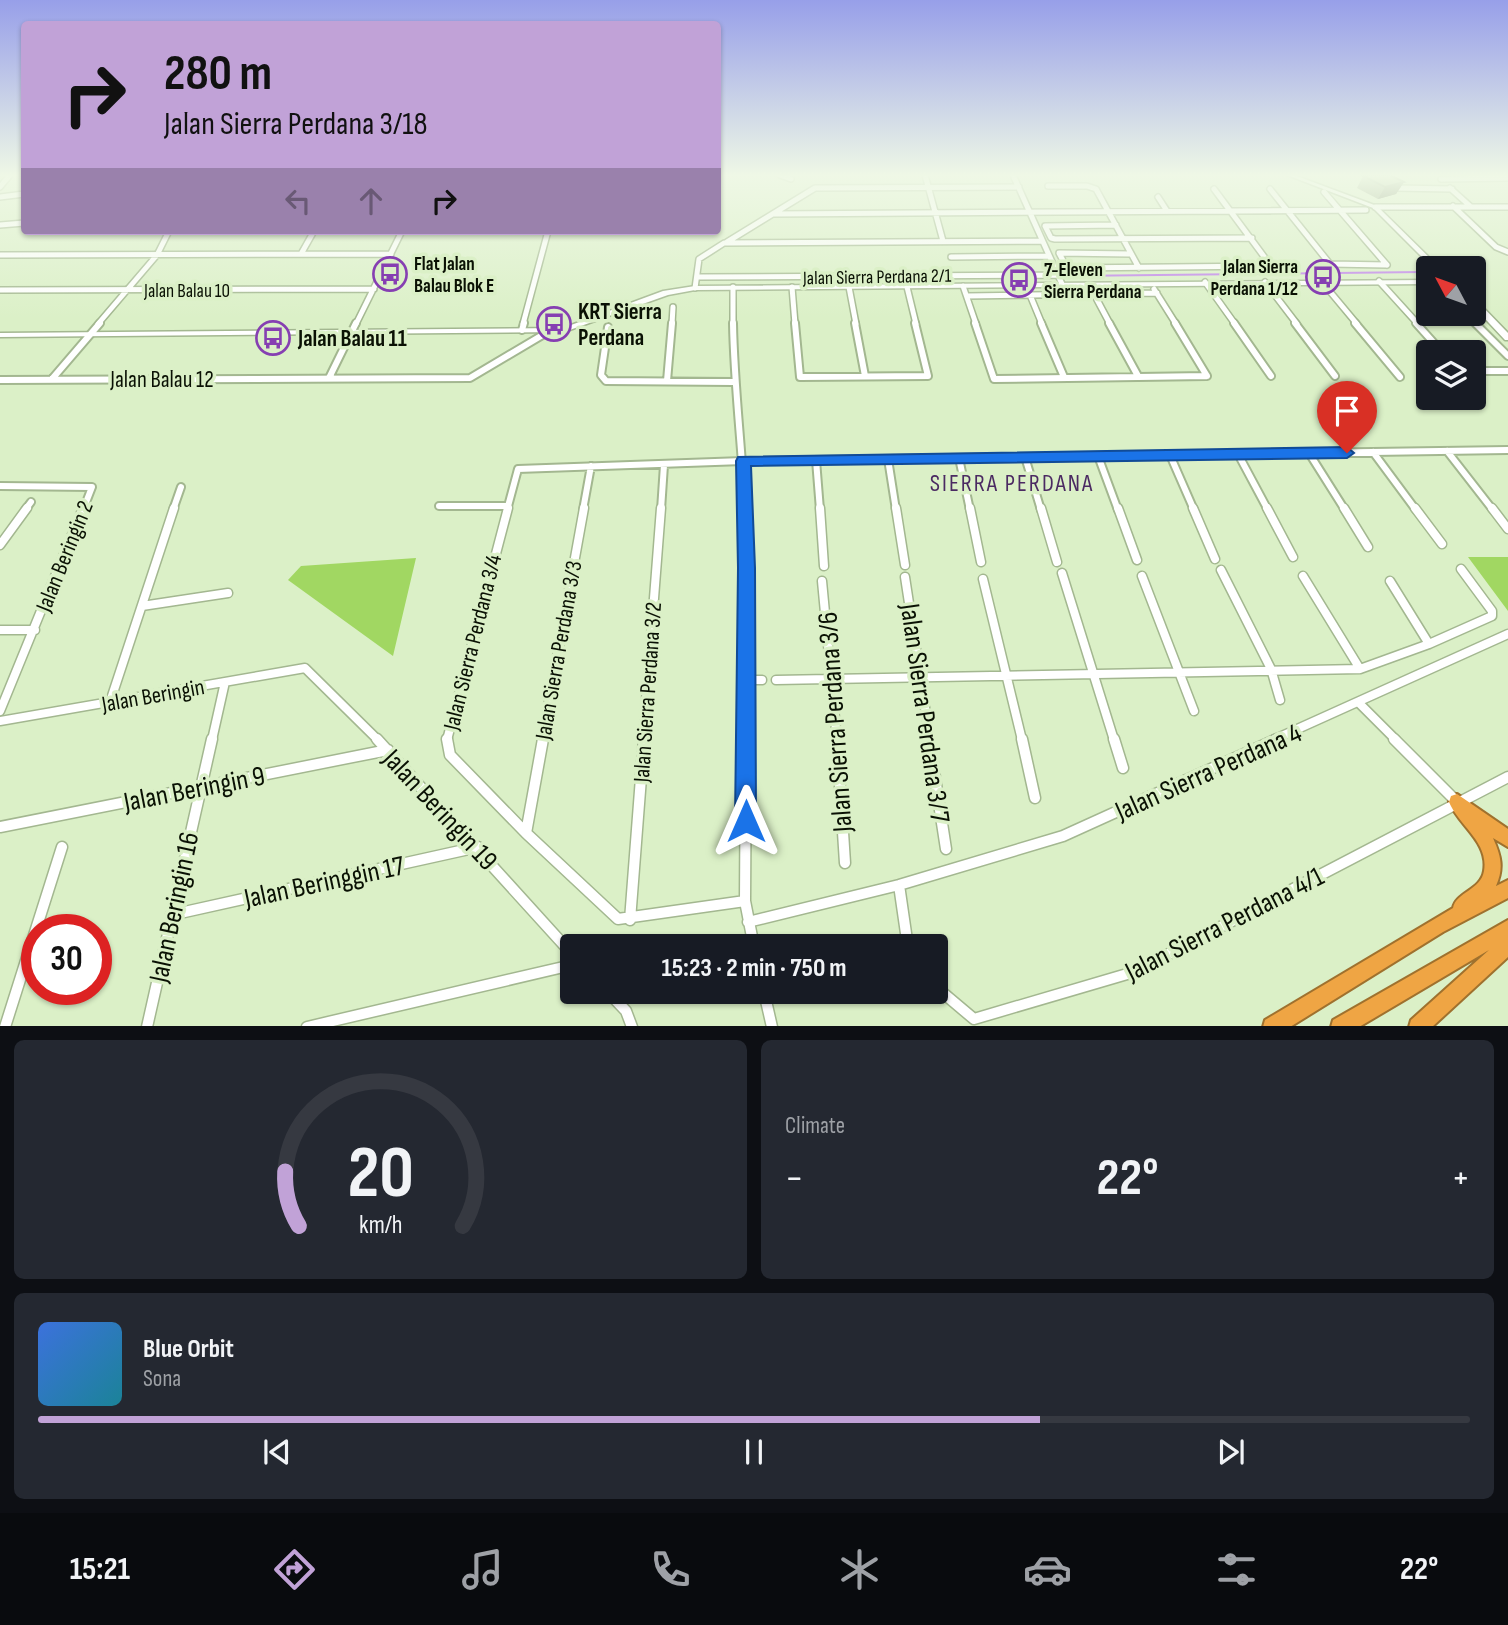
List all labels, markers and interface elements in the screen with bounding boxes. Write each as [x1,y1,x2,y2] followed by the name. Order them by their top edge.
[164,45,272,104] text: 280 m
[49,49,140,140] icon: right
[164,105,427,144] text: Jalan Sierra Perdana 3/18
[279,182,317,220] icon: left
[352,182,390,220] icon: ahead
[425,182,463,220] icon: right
[414,253,494,298] place label: Flat Jalan Balau Blok E
[371,255,409,293] bus stop icon: Flat Jalan Balau Blok E
[1210,256,1298,301] place label: Jalan Sierra Perdana 1/12
[1416,256,1486,326] north arrow
[1416,256,1486,410] map controls
[1304,258,1342,296] bus stop icon: Jalan Sierra Perdana 1/12
[1044,259,1141,304] place label: 7-Eleven Sierra Perdana
[1000,261,1038,299] bus stop icon: 7-Eleven Sierra Perdana
[802,265,952,290] street label: Jalan Sierra Perdana 2/1
[143,280,230,303] street label: Jalan Balau 10
[578,298,662,352] place label: KRT Sierra Perdana
[535,305,573,343] bus stop icon: KRT Sierra Perdana
[254,319,292,357] bus stop icon: Jalan Balau 11
[297,325,407,353] place label: Jalan Balau 11
[1416,340,1486,410] button: layers
[109,366,214,394] street label: Jalan Balau 12
[1317,381,1377,453] pin
[1328,392,1366,430] icon: arrive
[930,469,1094,498] district label: SIERRA PERDANA
[30,497,100,617] street label: Jalan Beringin 2
[437,551,508,734] street label: Jalan Sierra Perdana 3/4
[529,559,588,743] street label: Jalan Sierra Perdana 3/3
[628,601,668,784] street label: Jalan Sierra Perdana 3/2
[893,601,956,825] street label: Jalan Sierra Perdana 3/7
[811,611,860,834] street label: Jalan Sierra Perdana 3/6
[99,673,207,719] street label: Jalan Beringin
[1109,716,1307,829] street label: Jalan Sierra Perdana 4
[375,742,504,877] street label: Jalan Beringin 19
[120,760,268,820] street label: Jalan Beringin 9
[709,784,783,858] position arrow
[142,829,206,986] street label: Jalan Beringin 16
[240,849,407,916] street label: Jalan Beringgin 17
[1119,860,1330,989] street label: Jalan Sierra Perdana 4/1
[21,914,112,1005] speed limit sign: 30
[661,953,847,984] text: 15:23 · 2 min · 750 m
[785,1112,845,1140] text: Climate
[347,1130,414,1218] text: 20
[1096,1147,1159,1210] text: 22°
[785,1156,804,1201] text: −
[1451,1156,1470,1201] text: +
[359,1209,402,1240] text: km/h
[143,1334,234,1365] text: Blue Orbit
[143,1365,181,1393] text: Sona
[258,1433,296,1471] icon: previous
[735,1433,773,1471] icon: pause
[1212,1433,1250,1471] icon: next
[270,1545,319,1594] icon: directions
[458,1545,507,1594] icon: music
[646,1545,695,1594] icon: phone
[835,1545,884,1594] icon: climate
[1023,1545,1072,1594] icon: car
[1212,1545,1261,1594] icon: filters
[70,1550,130,1589] text: 15:21
[1400,1550,1438,1589] text: 22°

